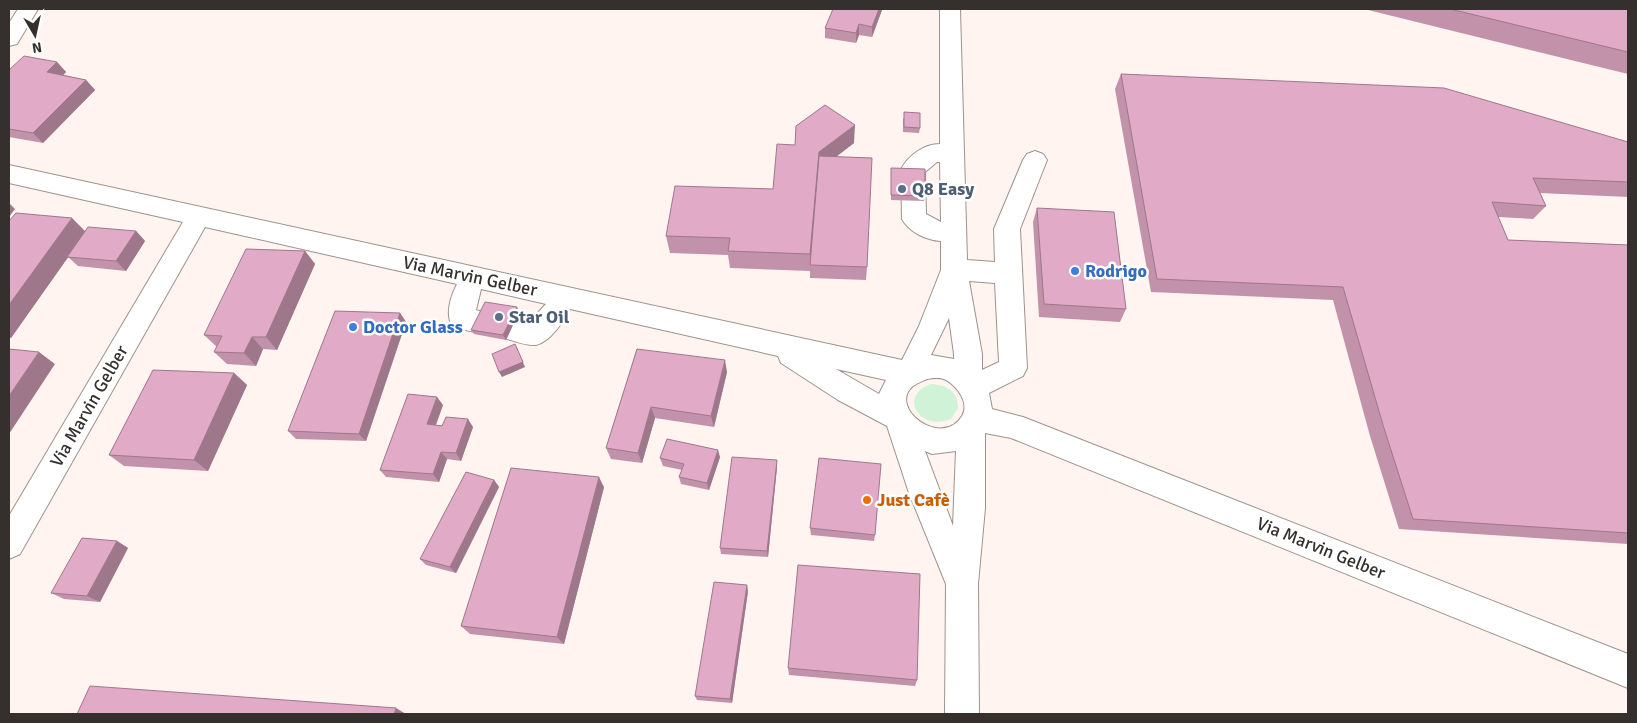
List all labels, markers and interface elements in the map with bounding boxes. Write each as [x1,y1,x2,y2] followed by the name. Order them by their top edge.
[10,10,60,60] north arrow
[31,38,43,57] text: N
[912,178,974,200] place label: Q8 Easy
[896,183,908,195] marker: Q8 Easy
[401,251,540,301] street label: Via Marvin Gelber
[1085,260,1147,282] place label: Rodrigo
[1069,265,1081,277] marker: Rodrigo
[509,306,570,328] place label: Star Oil
[493,311,505,323] marker: Star Oil
[363,316,463,338] place label: Doctor Glass
[347,321,359,333] marker: Doctor Glass
[45,341,133,471] street label: Via Marvin Gelber
[877,489,950,511] place label: Just Cafè
[861,494,873,506] marker: Just Cafè
[1253,512,1389,584] street label: Via Marvin Gelber

